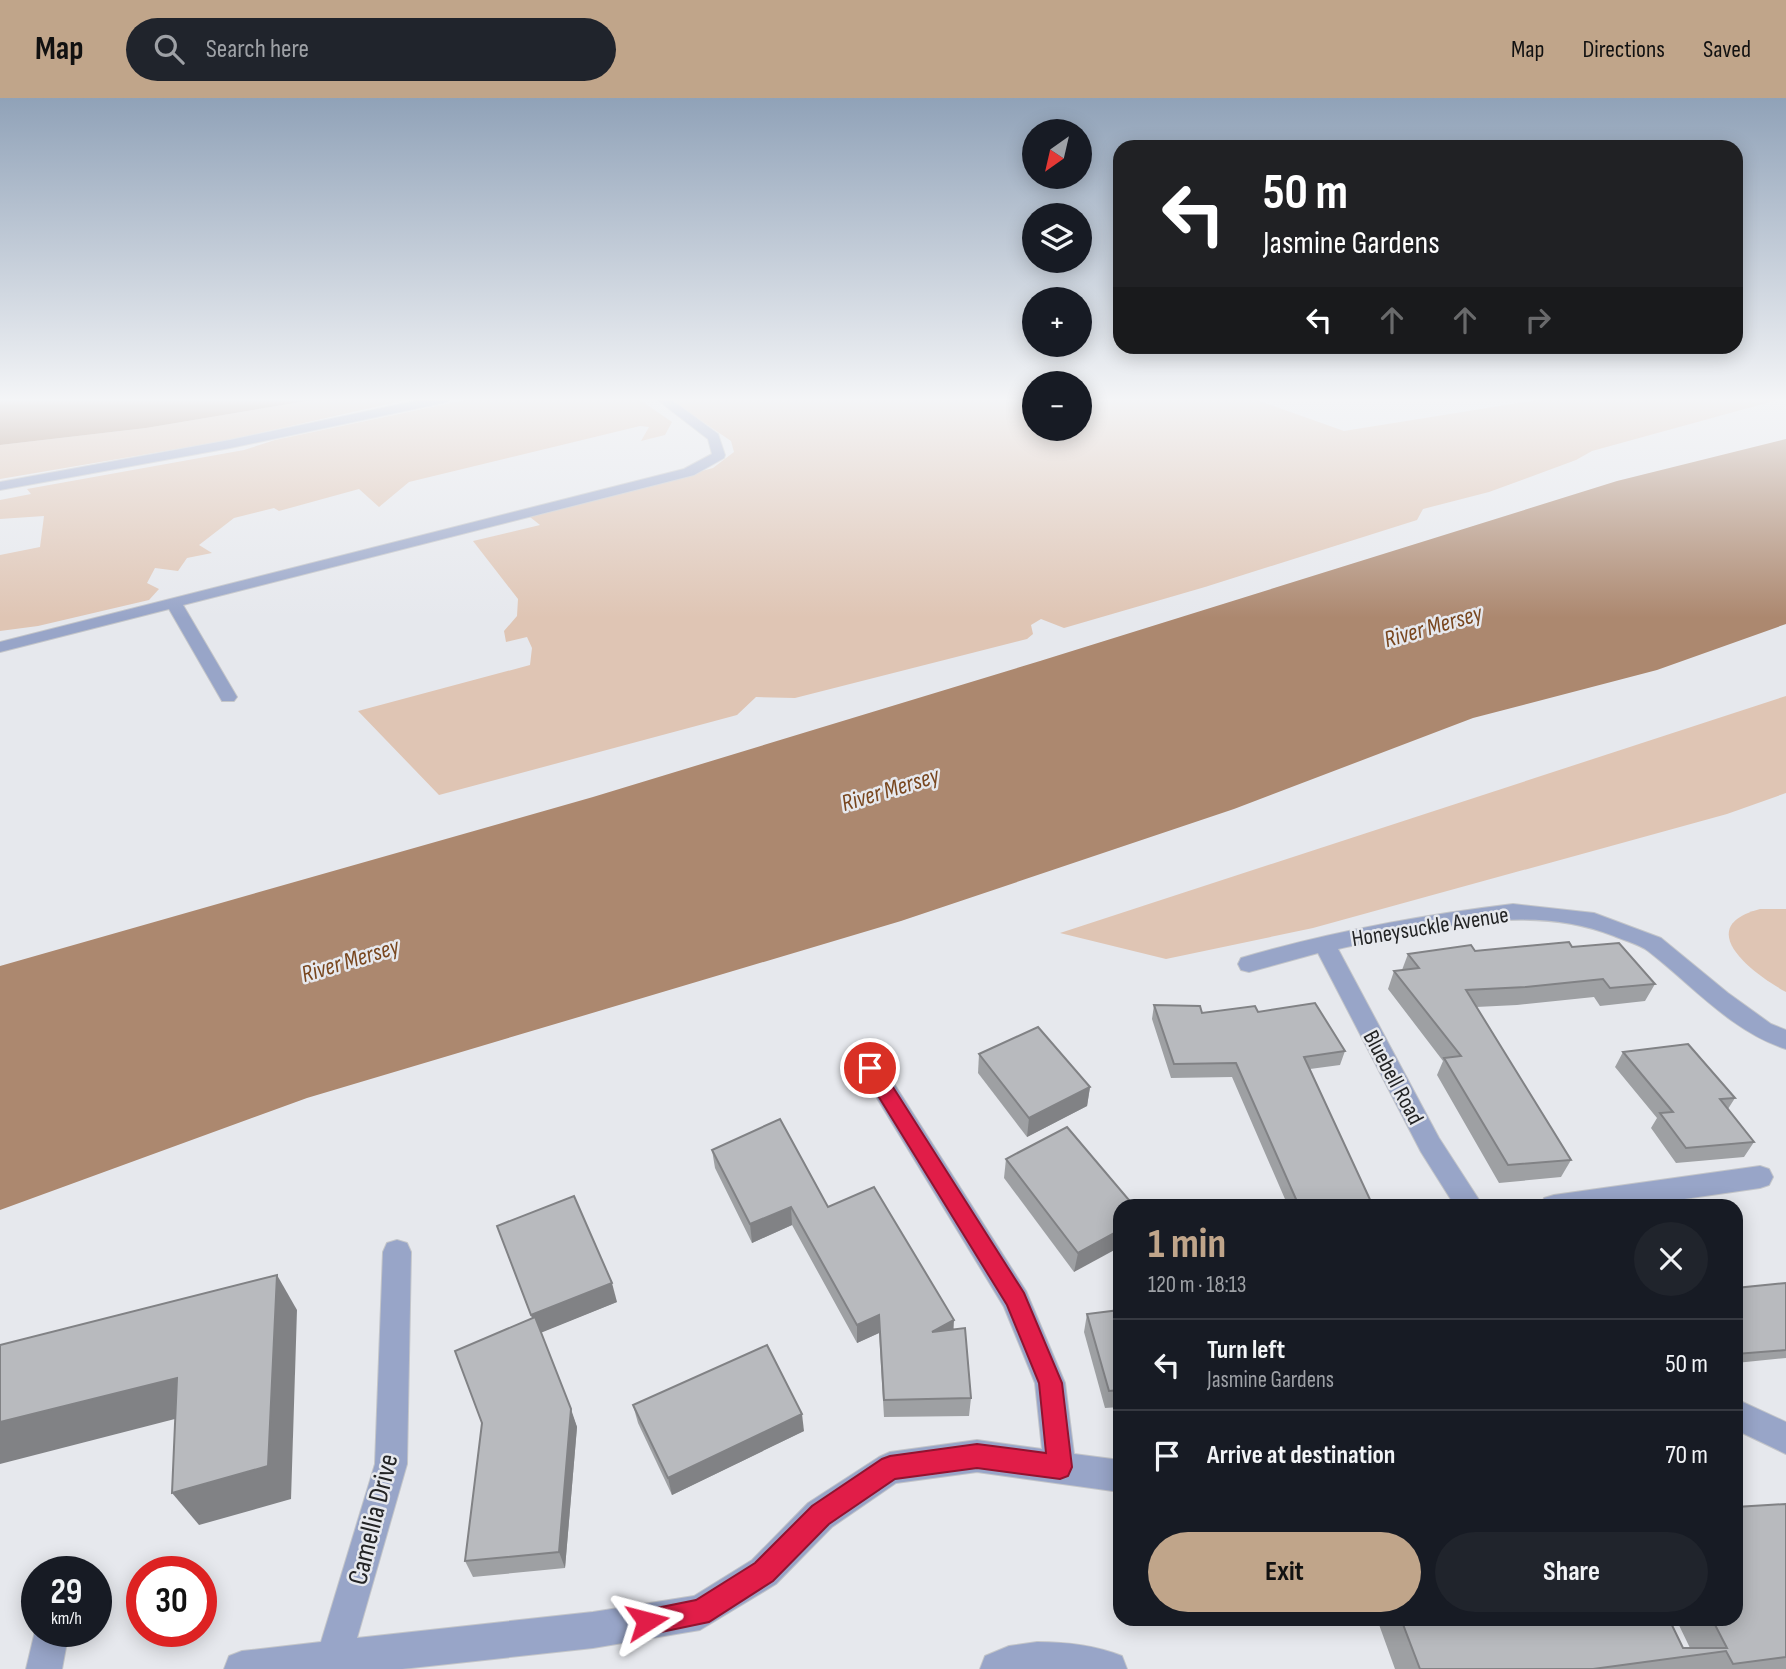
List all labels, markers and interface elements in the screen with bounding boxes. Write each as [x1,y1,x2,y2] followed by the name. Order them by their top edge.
[126,18,616,81] search box
[35,29,84,69] text: Map
[150,30,188,68] icon: search
[206,34,309,65] text: Search here
[1511,35,1544,64] text: Map
[1582,35,1665,64] text: Directions
[1703,35,1751,64] text: Saved
[1022,119,1092,189] north arrow
[1022,119,1092,441] map controls
[1263,164,1348,223] text: 50 m
[1148,168,1239,259] icon: left
[1022,203,1092,273] button: layers
[1263,224,1440,263] text: Jasmine Gardens
[1022,287,1092,357] button: +
[1300,301,1338,339] icon: left
[1373,301,1411,339] icon: ahead
[1446,301,1484,339] icon: ahead
[1519,301,1557,339] icon: right
[1022,371,1092,441] button: −
[1381,598,1486,654] water label: River Mersey
[838,761,943,818] water label: River Mersey
[1350,901,1511,953] street label: Honeysuckle Avenue
[298,932,403,989] water label: River Mersey
[1357,1026,1430,1129] street label: Bluebell Road
[840,1038,900,1098] pin
[851,1049,889,1087] icon: arrive
[1148,1219,1226,1270] text: 1 min
[1634,1222,1708,1296] button: close
[1148,1271,1247,1299] text: 120 m · 18:13
[1207,1335,1285,1366] text: Turn left
[1148,1346,1186,1384] icon: left
[1665,1349,1708,1380] text: 50 m
[1207,1366,1334,1394] text: Jasmine Gardens
[1148,1437,1186,1475] icon: arrive
[1207,1440,1395,1471] text: Arrive at destination
[1665,1440,1708,1471] text: 70 m
[341,1451,406,1588] street label: Camellia Drive
[1148,1532,1421,1612] button: Exit
[1435,1532,1708,1612] button: Share
[126,1556,217,1647] speed limit sign: 30
[51,1571,82,1614] text: 29
[610,1584,684,1658] position arrow
[51,1608,82,1629] text: km/h

